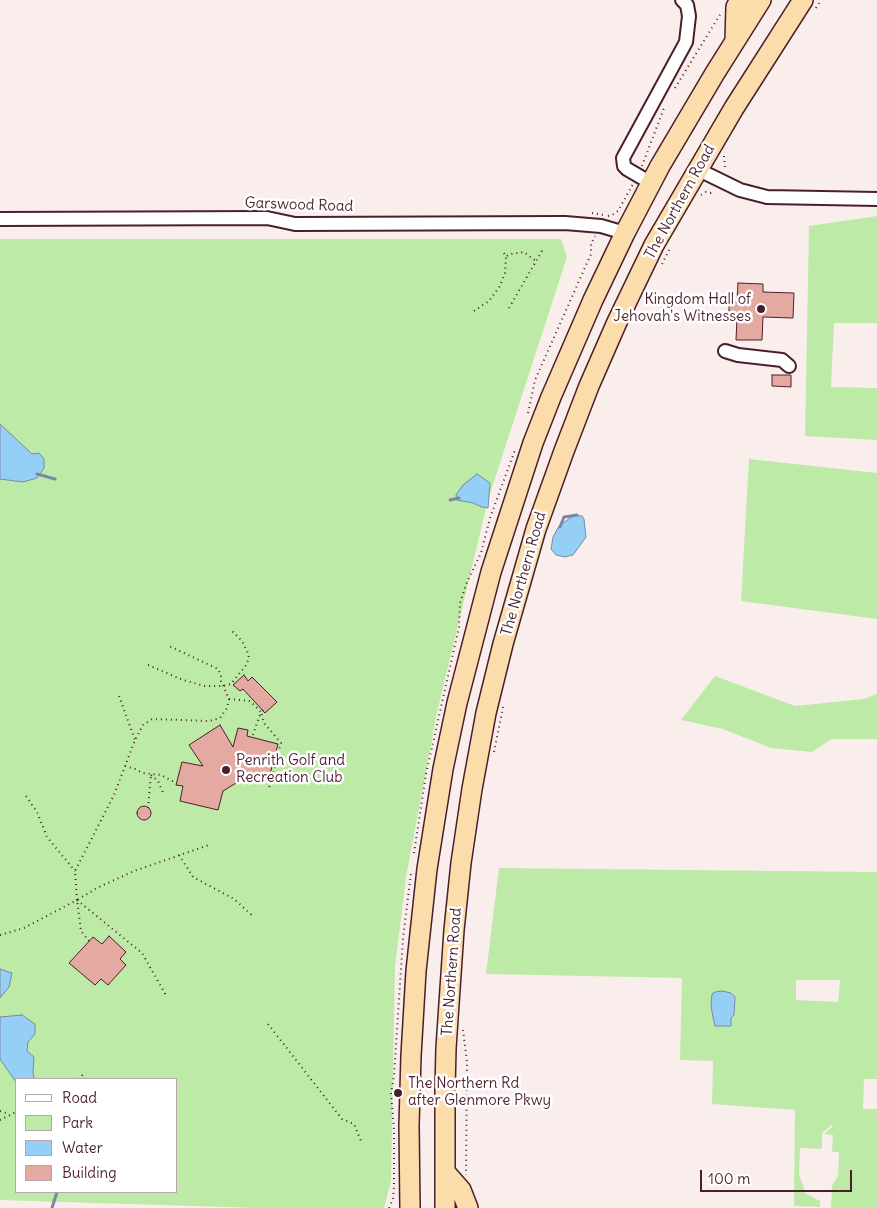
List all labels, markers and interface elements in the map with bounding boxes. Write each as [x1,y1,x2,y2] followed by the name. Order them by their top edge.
[641,142,719,262] street label: The Northern Road
[244,194,354,216] street label: Garswood Road
[613,291,751,326] place label: Kingdom Hall of Jehovah's Witnesses
[755,303,767,315] marker: Kingdom Hall of Jehovah's Witnesses
[498,510,550,638] street label: The Northern Road
[236,752,345,787] place label: Penrith Golf and Recreation Club
[220,764,232,776] marker: Penrith Golf and Recreation Club
[439,907,465,1037] street label: The Northern Road
[408,1075,551,1110] place label: The Northern Rd after Glenmore Pkwy
[15,1078,178,1193] legend
[392,1087,404,1099] marker: The Northern Rd after Glenmore Pkwy
[62,1088,97,1107] text: Road
[62,1113,93,1132] text: Park
[62,1138,103,1157] text: Water
[702,1160,854,1192] scale bar
[62,1163,117,1182] text: Building
[708,1169,750,1188] text: 100 m

